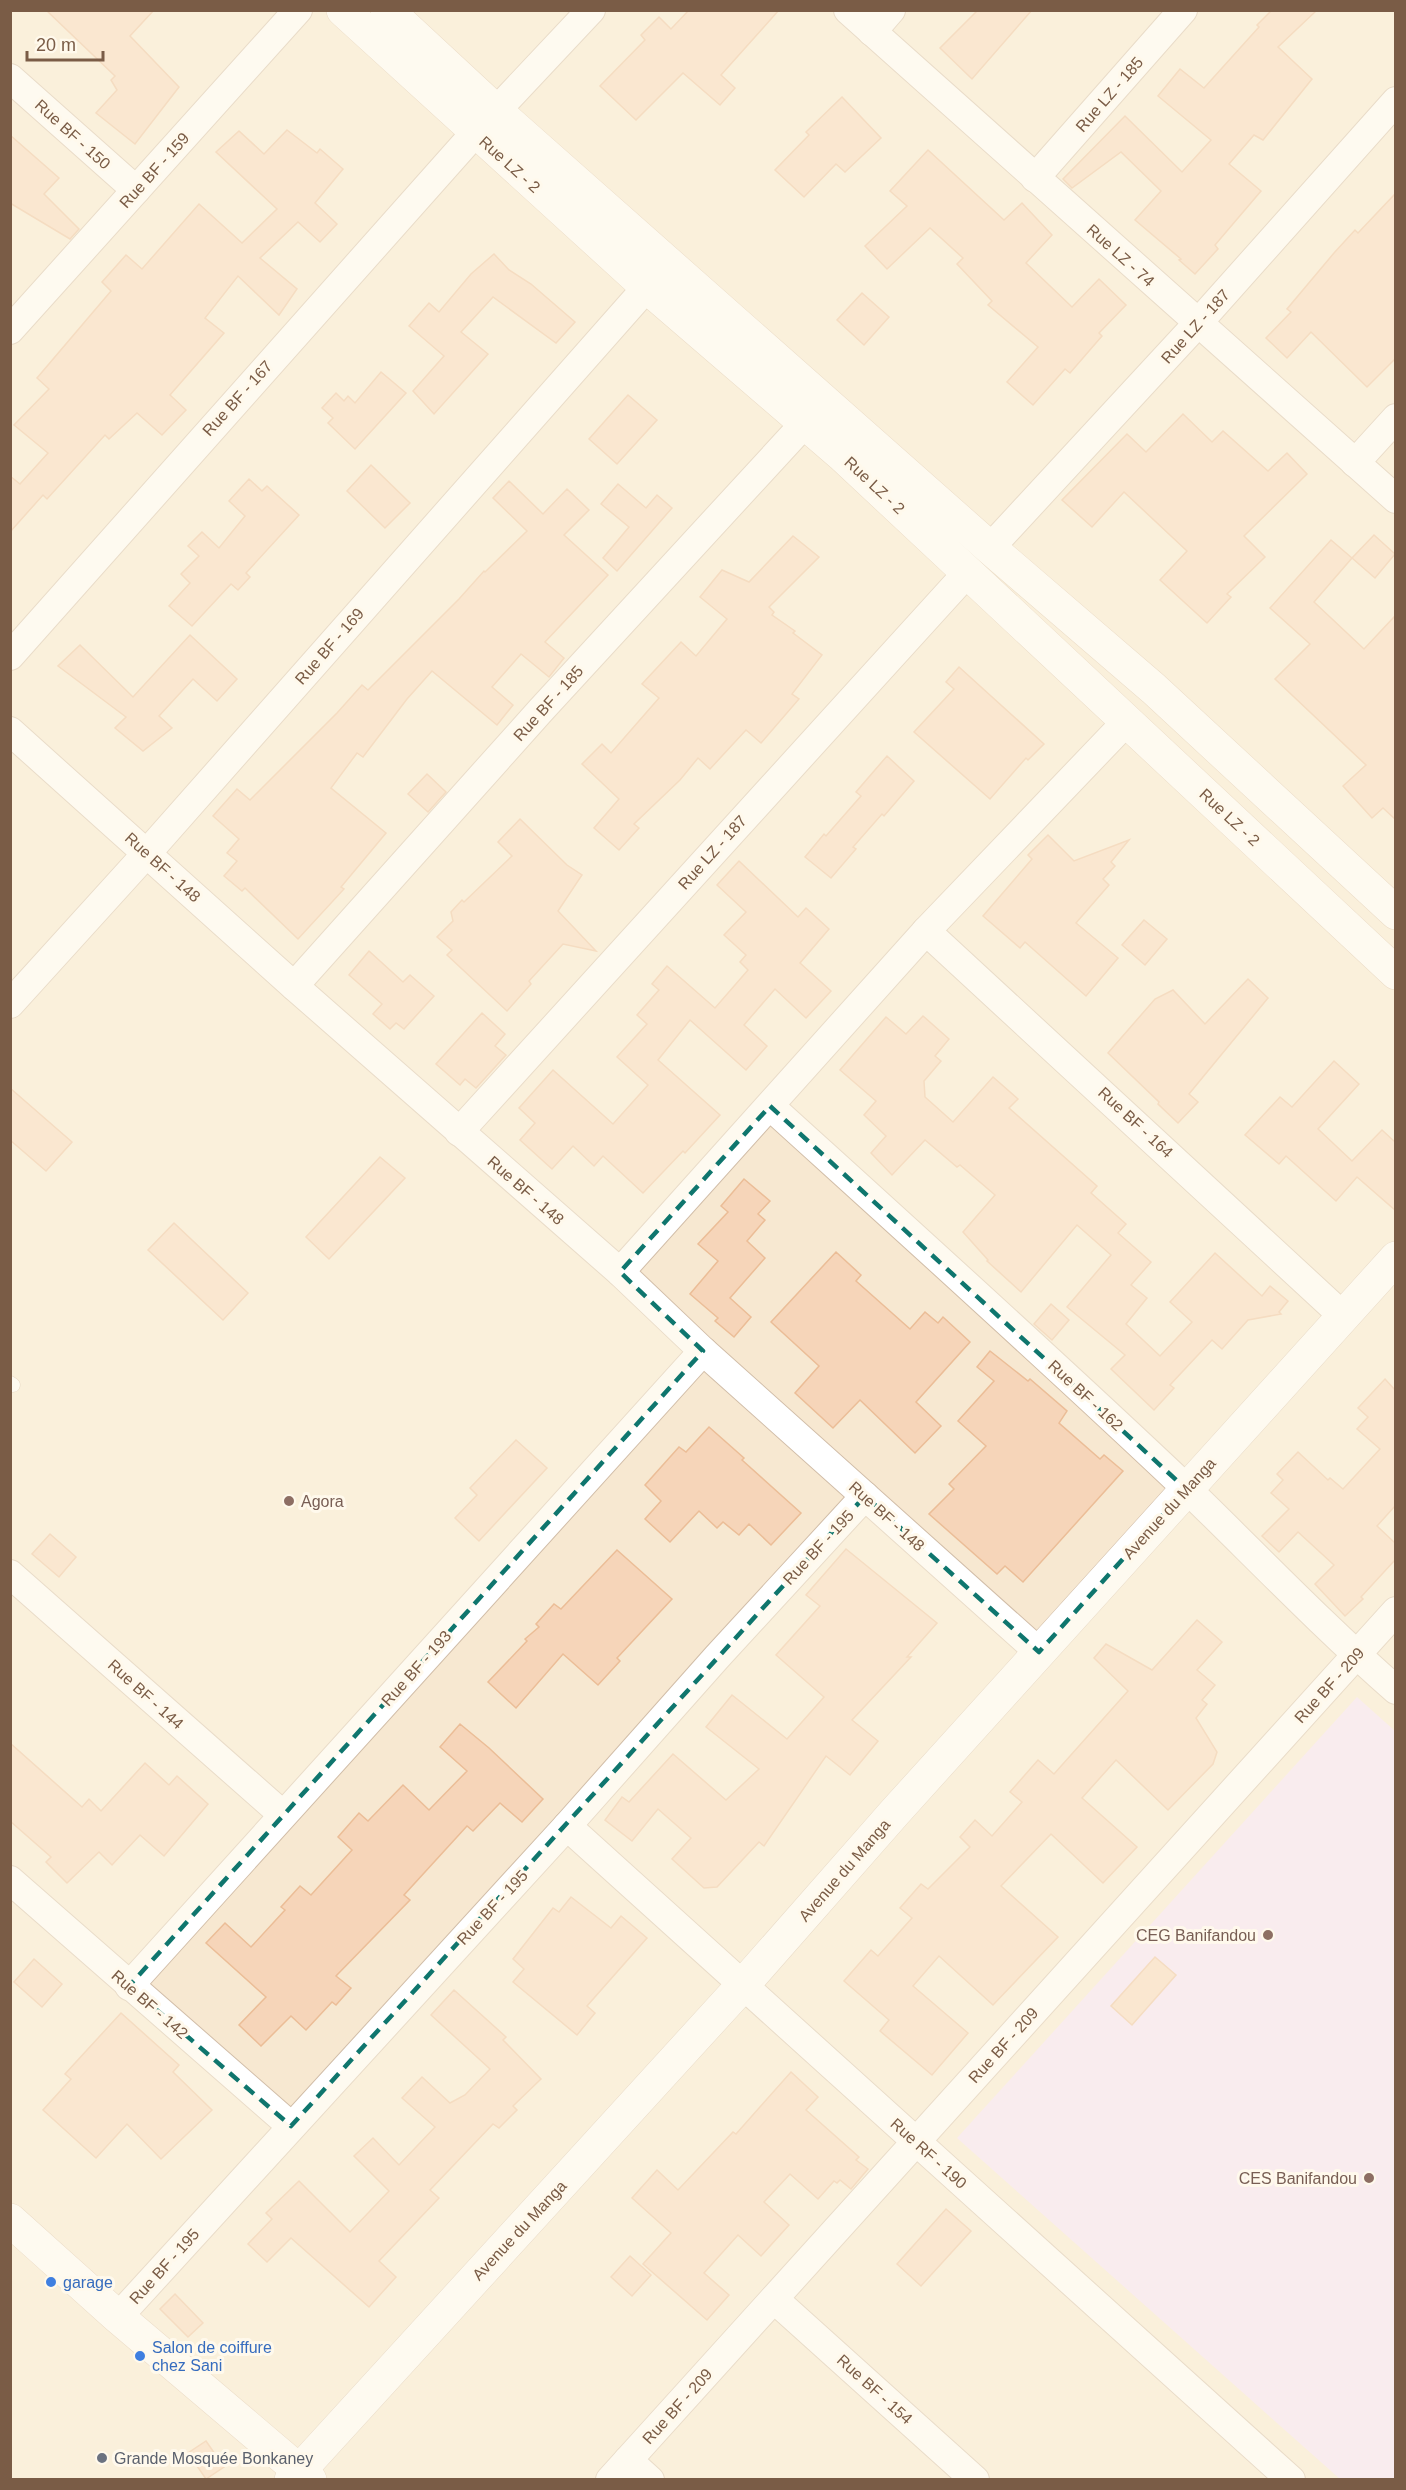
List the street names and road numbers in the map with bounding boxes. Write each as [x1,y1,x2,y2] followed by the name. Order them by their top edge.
[1072,53,1146,135] street label: Rue LZ - 185
[32,96,114,173] street label: Rue BF - 150
[116,129,193,211] street label: Rue BF - 159
[476,133,544,196] street label: Rue LZ - 2
[1084,221,1158,290] street label: Rue LZ - 74
[1158,286,1233,367] street label: Rue LZ - 187
[199,357,276,439] street label: Rue BF - 167
[841,453,908,517] street label: Rue LZ - 2
[292,605,367,688] street label: Rue BF - 169
[510,662,587,744] street label: Rue BF - 185
[1196,785,1263,849] street label: Rue LZ - 2
[675,812,750,893] street label: Rue LZ - 187
[122,829,204,906] street label: Rue BF - 148
[1095,1084,1176,1161] street label: Rue BF - 164
[484,1153,567,1228] street label: Rue BF - 148
[1045,1357,1126,1434] street label: Rue BF - 162
[1120,1454,1219,1562] street label: Avenue du Manga
[846,1478,928,1555] street label: Rue BF - 148
[780,1507,857,1588] street label: Rue BF - 195
[378,1627,455,1709] street label: Rue BF - 193
[1291,1644,1368,1726] street label: Rue BF - 209
[105,1656,187,1733] street label: Rue BF - 144
[795,1816,893,1925] street label: Avenue du Manga
[454,1867,531,1948] street label: Rue BF - 195
[108,1967,191,2042] street label: Rue BF - 142
[965,2004,1042,2086] street label: Rue BF - 209
[887,2115,970,2192] street label: Rue RF - 190
[469,2177,570,2284] street label: Avenue du Manga
[126,2225,203,2307] street label: Rue BF - 195
[834,2351,916,2428] street label: Rue BF - 154
[639,2365,716,2447] street label: Rue BF - 209

